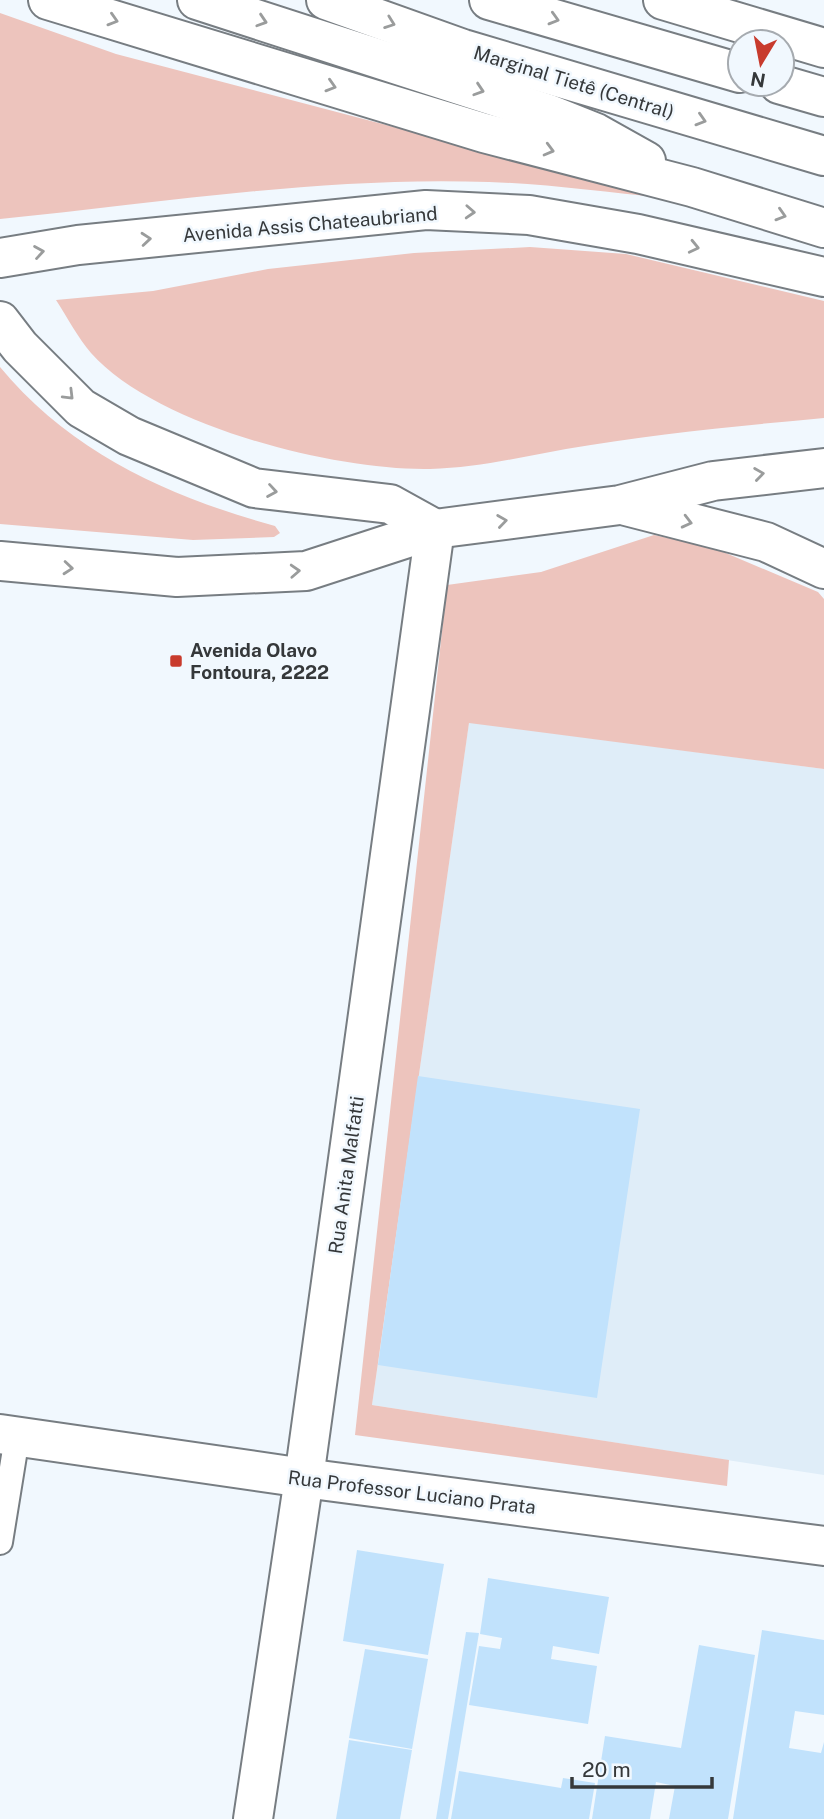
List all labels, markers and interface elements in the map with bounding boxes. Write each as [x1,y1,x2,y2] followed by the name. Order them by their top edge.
[107,11,119,26] one-way arrow
[548,11,560,25] one-way arrow
[256,13,268,27] one-way arrow
[384,15,396,29] one-way arrow
[726,28,796,98] north arrow
[471,41,677,123] street label: Marginal Tietê (Central)
[749,68,767,92] text: N
[324,78,336,92] one-way arrow
[472,82,485,96] one-way arrow
[695,111,707,126] one-way arrow
[543,142,555,156] one-way arrow
[182,202,438,246] street label: Avenida Assis Chateaubriand
[465,205,476,220] one-way arrow
[775,206,787,221] one-way arrow
[141,232,152,247] one-way arrow
[688,239,700,253] one-way arrow
[33,245,45,260] one-way arrow
[60,387,73,400] one-way arrow
[753,467,764,482] one-way arrow
[266,483,278,498] one-way arrow
[496,513,508,528] one-way arrow
[680,514,692,528] one-way arrow
[63,560,74,575] one-way arrow
[290,564,301,579] one-way arrow
[190,639,329,683] place label: Avenida Olavo Fontoura, 2222
[168,653,184,669] marker: Avenida Olavo Fontoura, 2222
[324,1095,368,1255] street label: Rua Anita Malfatti
[287,1466,537,1518] street label: Rua Professor Luciano Prata
[572,1745,712,1789] scale bar
[582,1757,631,1782] text: 20 m

